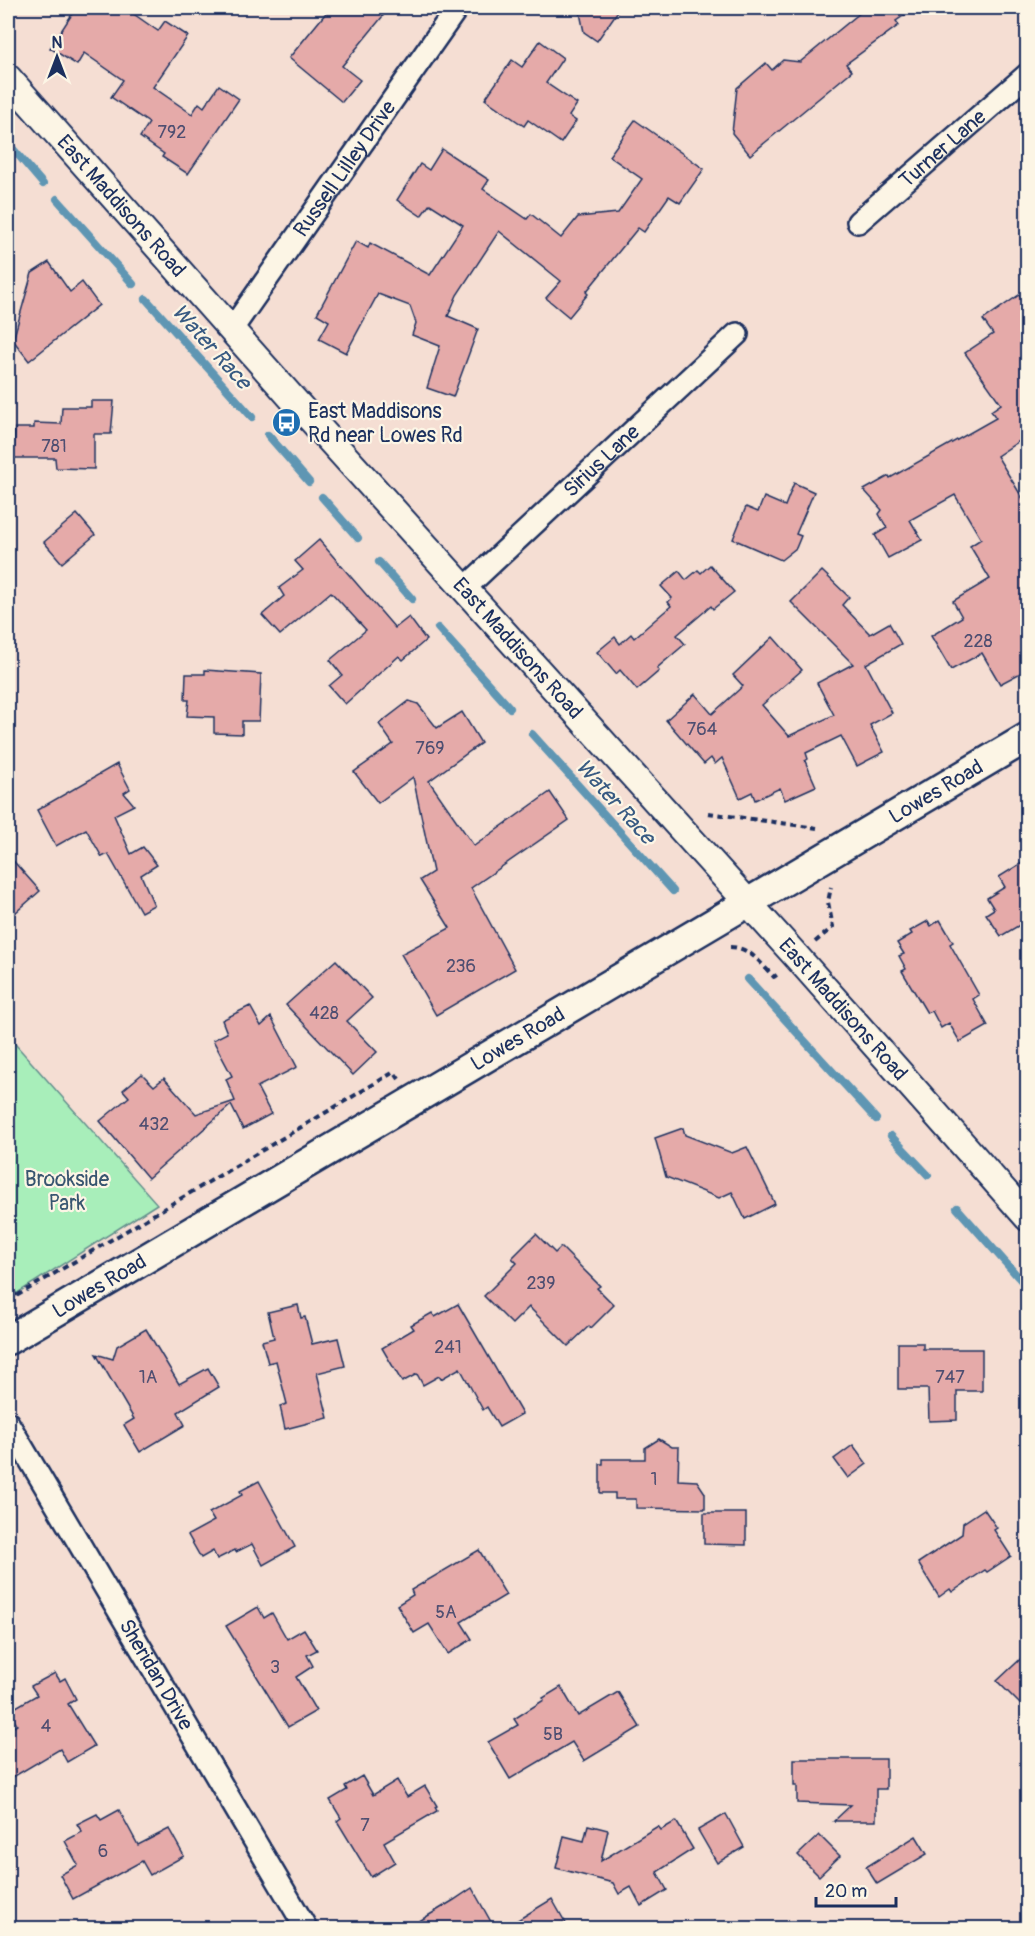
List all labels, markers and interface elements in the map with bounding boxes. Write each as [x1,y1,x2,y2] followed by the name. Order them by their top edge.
[27,27,87,87] north arrow
[52,33,63,53] text: N
[288,95,402,242] street label: Russell Lilley Drive
[894,103,992,194] street label: Turner Lane
[158,121,186,144] house number: 792
[51,129,192,283] street label: East Maddisons Road
[165,298,258,397] water label: Water Race
[308,398,463,449] place label: East Maddisons Rd near Lowes Rd
[271,407,303,439] bus stop icon: East Maddisons Rd near Lowes Rd
[558,418,646,503] street label: Sirius Lane
[41,435,67,458] house number: 781
[447,572,589,725] street label: East Maddisons Road
[963,630,993,653] house number: 228
[687,718,718,741] house number: 764
[415,737,445,760] house number: 769
[569,753,662,852] water label: Water Race
[884,754,988,830] street label: Lowes Road
[772,933,913,1087] street label: East Maddisons Road
[446,955,476,978] house number: 236
[466,1001,570,1077] street label: Lowes Road
[309,1002,339,1025] house number: 428
[139,1113,169,1136] house number: 432
[25,1166,110,1217] park label: Brookside Park
[47,1248,152,1325] street label: Lowes Road
[527,1272,555,1295] house number: 239
[434,1336,462,1359] house number: 241
[139,1366,158,1389] house number: 1A
[935,1366,965,1389] house number: 747
[650,1468,658,1491] house number: 1
[435,1601,457,1624] house number: 5A
[113,1614,200,1736] street label: Sheridan Drive
[270,1656,280,1679] house number: 3
[41,1715,52,1738] house number: 4
[543,1723,563,1746] house number: 5B
[360,1814,370,1837] house number: 7
[98,1840,108,1863] house number: 6
[816,1870,896,1908] scale bar
[825,1880,867,1903] text: 20 m

